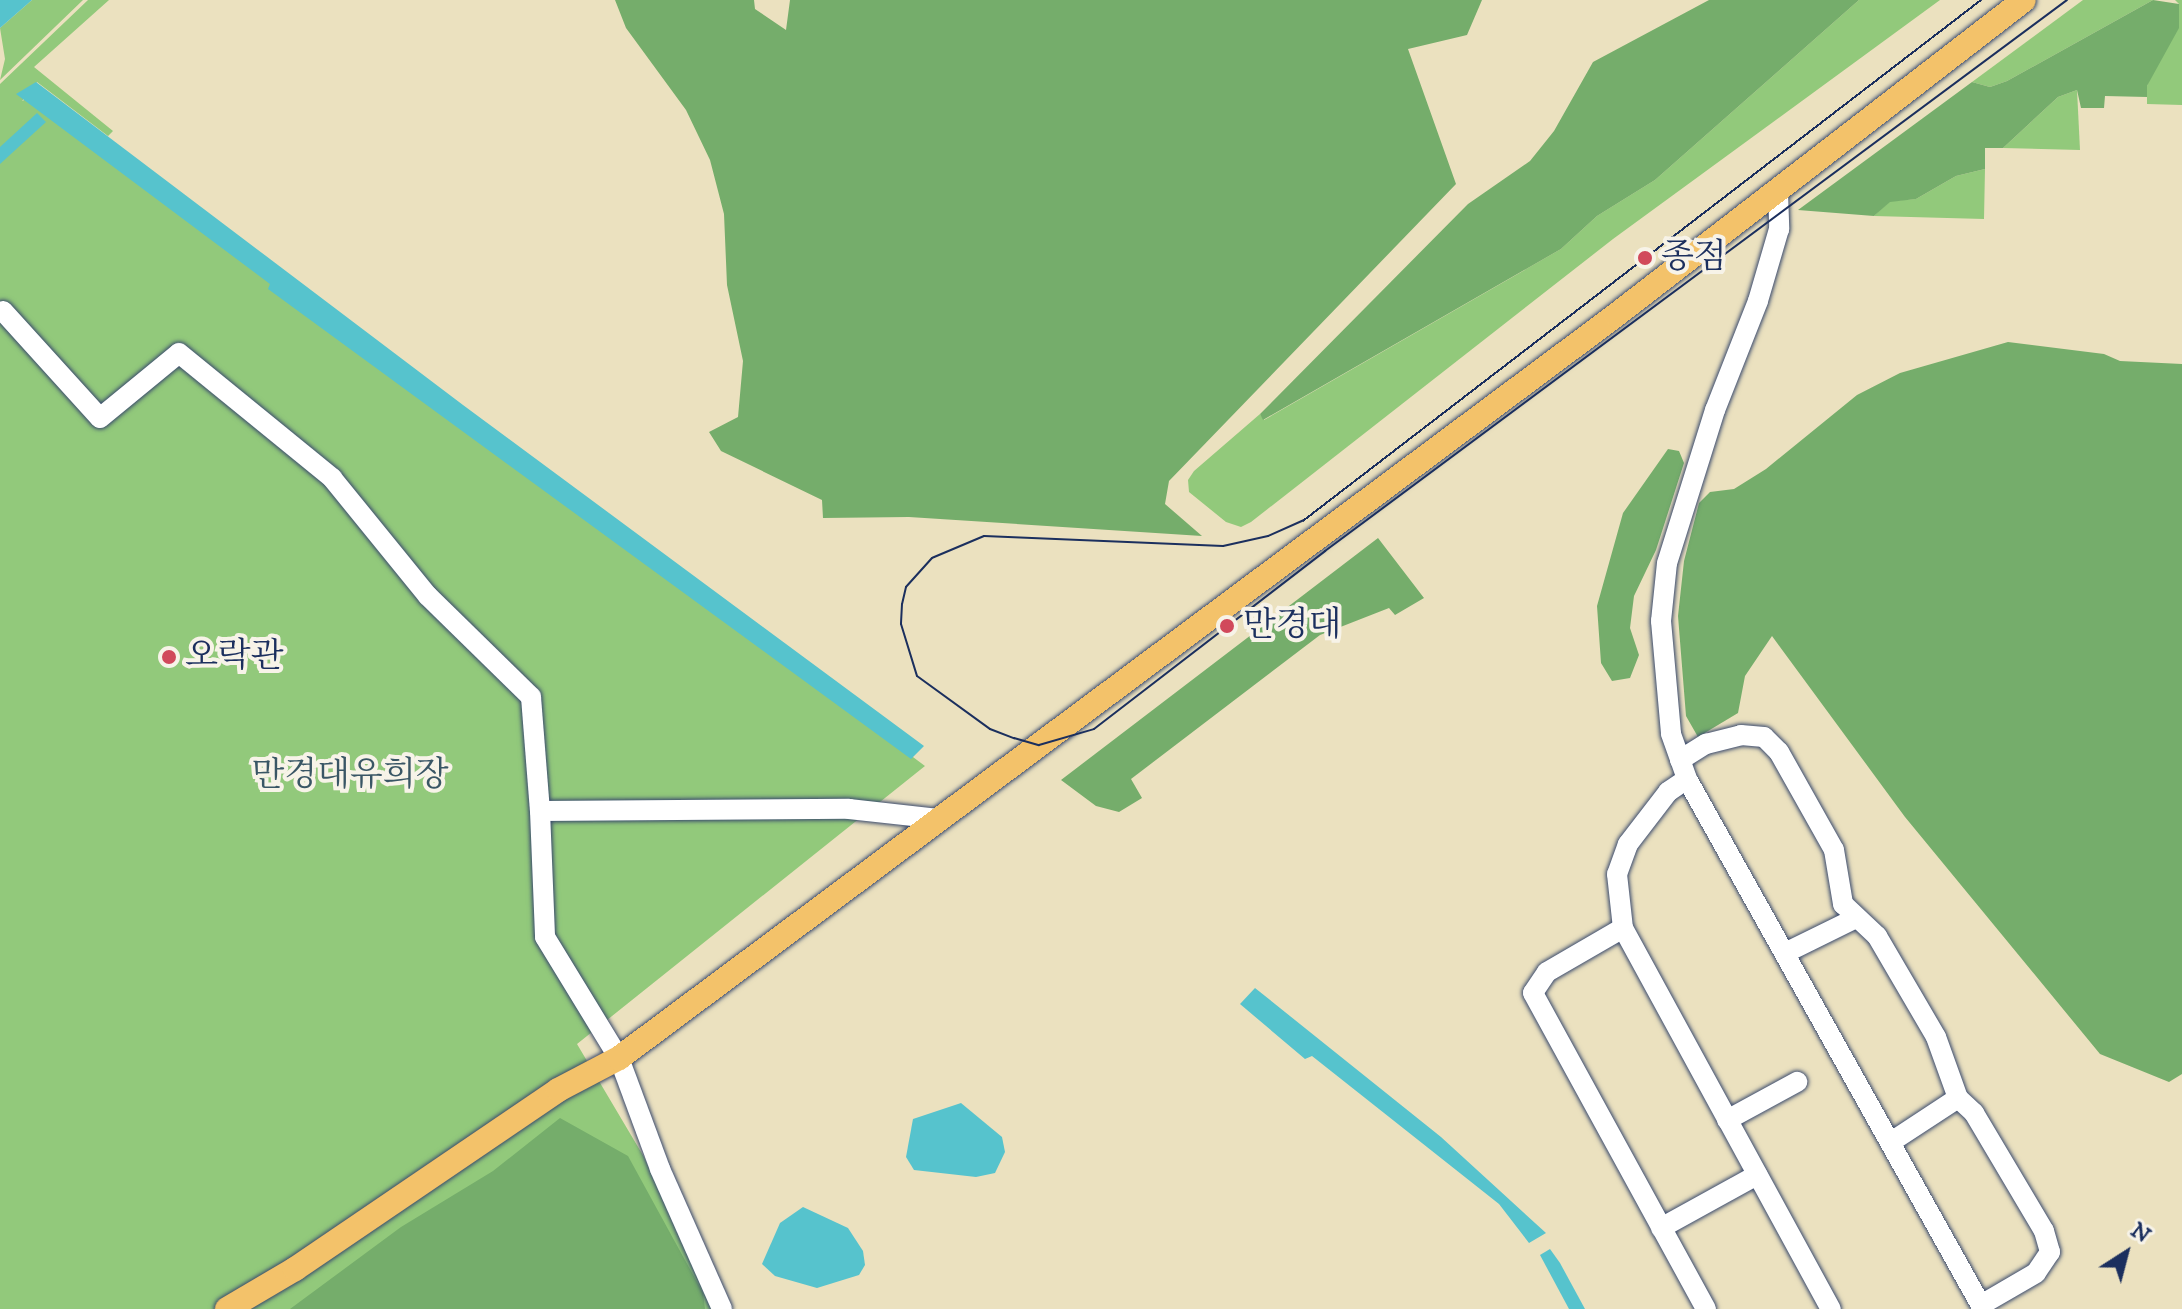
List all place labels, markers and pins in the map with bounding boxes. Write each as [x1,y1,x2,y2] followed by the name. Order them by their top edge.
[1661,238,1727,278] place label: 종점
[1636,249,1654,267] marker: 종점
[1243,606,1342,646] place label: 만경대
[1218,617,1236,635] marker: 만경대
[185,637,284,677] place label: 오락관
[160,648,178,666] marker: 오락관

